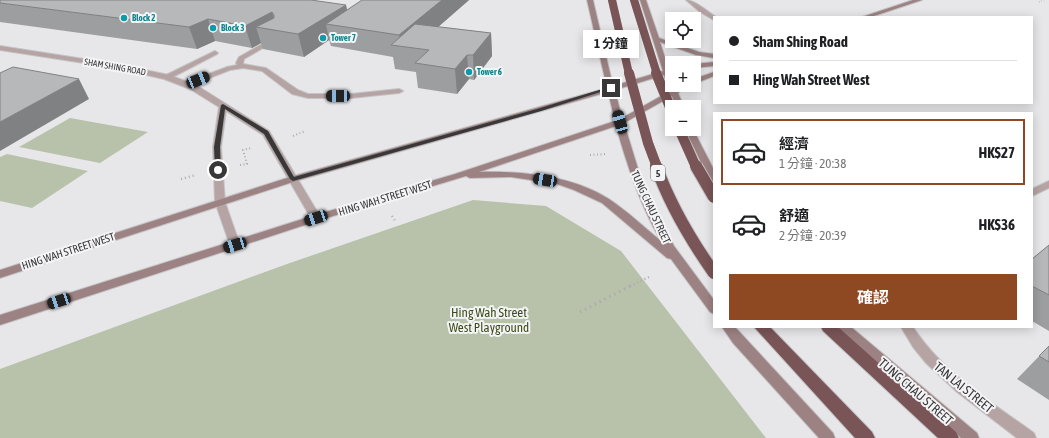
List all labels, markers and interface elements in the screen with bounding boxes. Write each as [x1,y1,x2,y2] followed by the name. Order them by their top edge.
[665,12,701,136] map controls
[665,12,701,48] button: locate
[119,13,129,23] marker: Block 2
[132,13,156,23] place label: Block 2
[208,23,218,33] marker: Block 3
[221,23,245,33] place label: Block 3
[583,30,639,58] callout: 1 分鐘
[318,33,328,43] marker: Tower 7
[331,33,356,43] place label: Tower 7
[753,33,848,50] text: Sham Shing Road
[594,36,628,51] text: 1 分鐘
[665,56,701,92] button: +
[83,57,147,77] street label: SHAM SHING ROAD
[464,67,474,77] marker: Tower 6
[477,67,502,77] place label: Tower 6
[185,70,211,90] car
[753,71,870,88] text: Hing Wah Street West
[602,79,620,97] route end
[326,90,350,102] car
[665,100,701,136] button: −
[611,109,629,135] car
[731,134,767,170] icon: car
[779,135,809,152] text: 經濟
[979,144,1015,161] text: HK$27
[779,156,846,171] text: 1 分鐘 · 20:38
[209,161,227,179] route start
[651,165,665,181] road number: 5
[629,169,673,245] street label: TUNG CHAU STREET
[532,172,558,188] car
[337,178,433,218] street label: HING WAH STREET WEST
[731,206,767,242] icon: car
[779,207,809,224] text: 舒適
[303,209,329,227] car
[979,216,1015,233] text: HK$36
[779,228,846,243] text: 2 分鐘 · 20:39
[20,230,116,272] street label: HING WAH STREET WEST
[222,236,248,254] car
[729,274,1017,320] button: 確認
[46,292,72,310] car
[449,305,529,335] park label: Hing Wah Street West Playground
[876,355,956,428] street label: TUNG CHAU STREET
[931,359,997,416] street label: TAN LAI STREET

